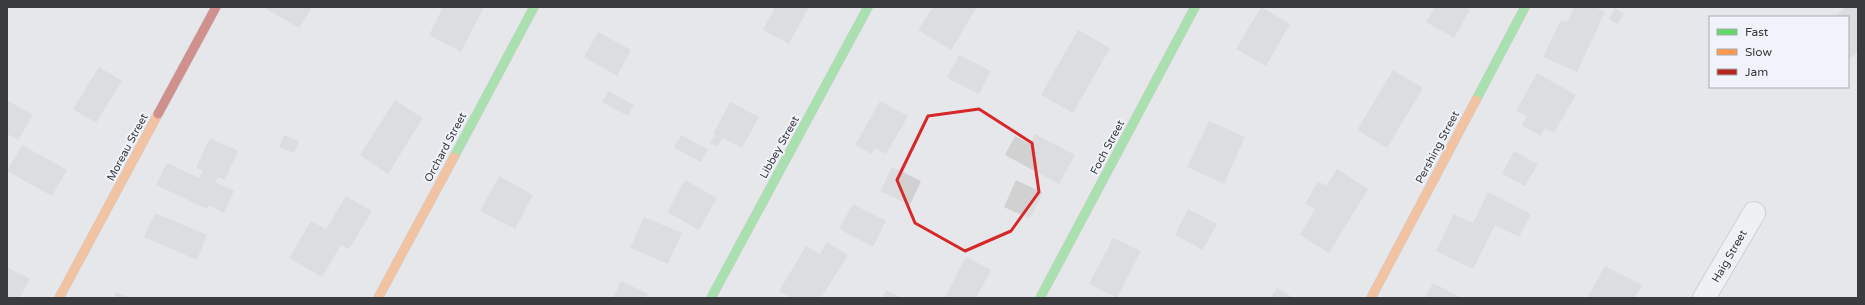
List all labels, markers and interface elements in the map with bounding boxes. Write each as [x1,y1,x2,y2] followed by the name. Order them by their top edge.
[1709,16,1849,88] legend
[1745,25,1769,39] text: Fast
[1745,45,1772,59] text: Slow
[1745,65,1768,79] text: Jam
[1413,109,1462,186] street label: Pershing Street
[422,110,469,184] street label: Orchard Street
[104,111,151,183] street label: Moreau Street
[757,114,802,181] street label: Libbey Street
[1088,118,1127,177] street label: Foch Street
[1709,228,1750,285] street label: Haig Street

